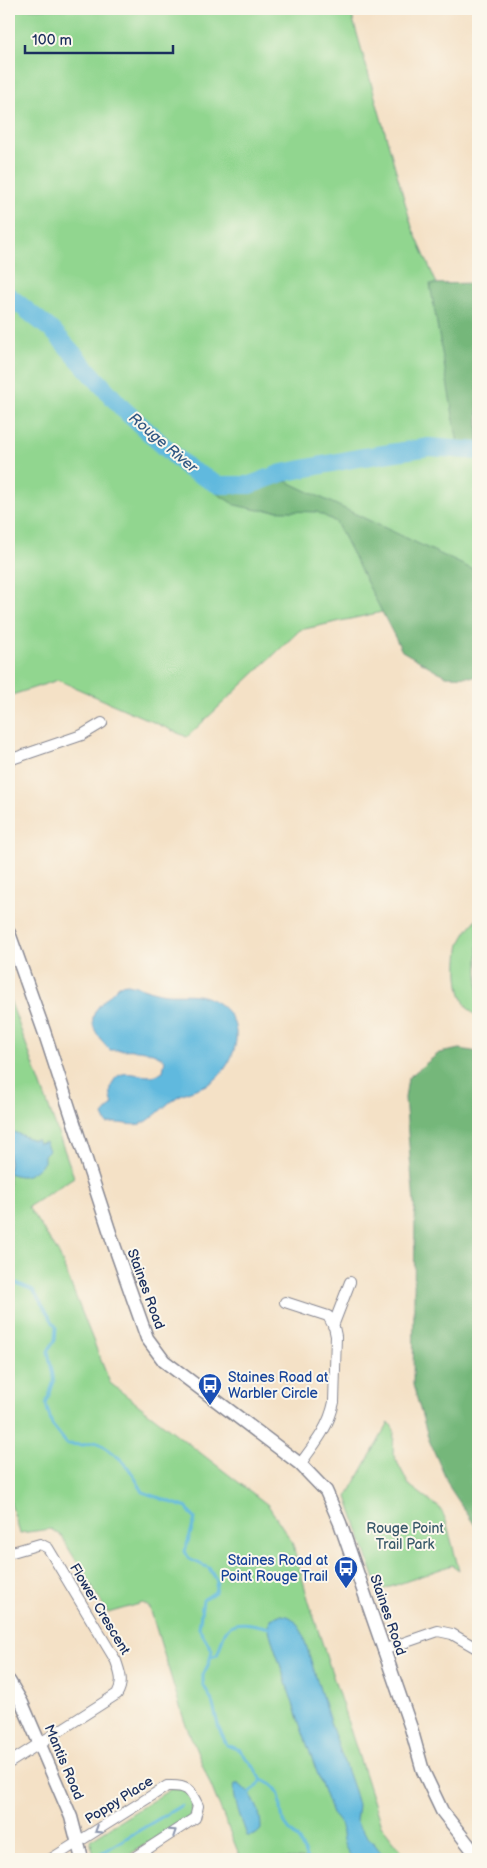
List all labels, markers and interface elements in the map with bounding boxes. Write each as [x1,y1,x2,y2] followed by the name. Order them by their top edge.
[25,22,172,54] scale bar
[32,31,72,50] text: 100 m
[125,409,202,478] water label: Rouge River
[124,1246,168,1332] street label: Staines Road
[228,1369,329,1402] place label: Staines Road at Warbler Circle
[197,1372,223,1406] bus stop icon: Staines Road at Warbler Circle
[366,1520,444,1553] park label: Rouge Point Trail Park
[220,1552,329,1585] place label: Staines Road at Point Rouge Trail
[333,1555,359,1589] bus stop icon: Staines Road at Point Rouge Trail
[66,1560,134,1658] street label: Flower Crescent
[366,1572,410,1658] street label: Staines Road
[41,1722,87,1802] street label: Mantis Road
[82,1772,156,1828] street label: Poppy Place
[94,1824,103,1833] one-way arrow
[168,1829,177,1839] one-way arrow

